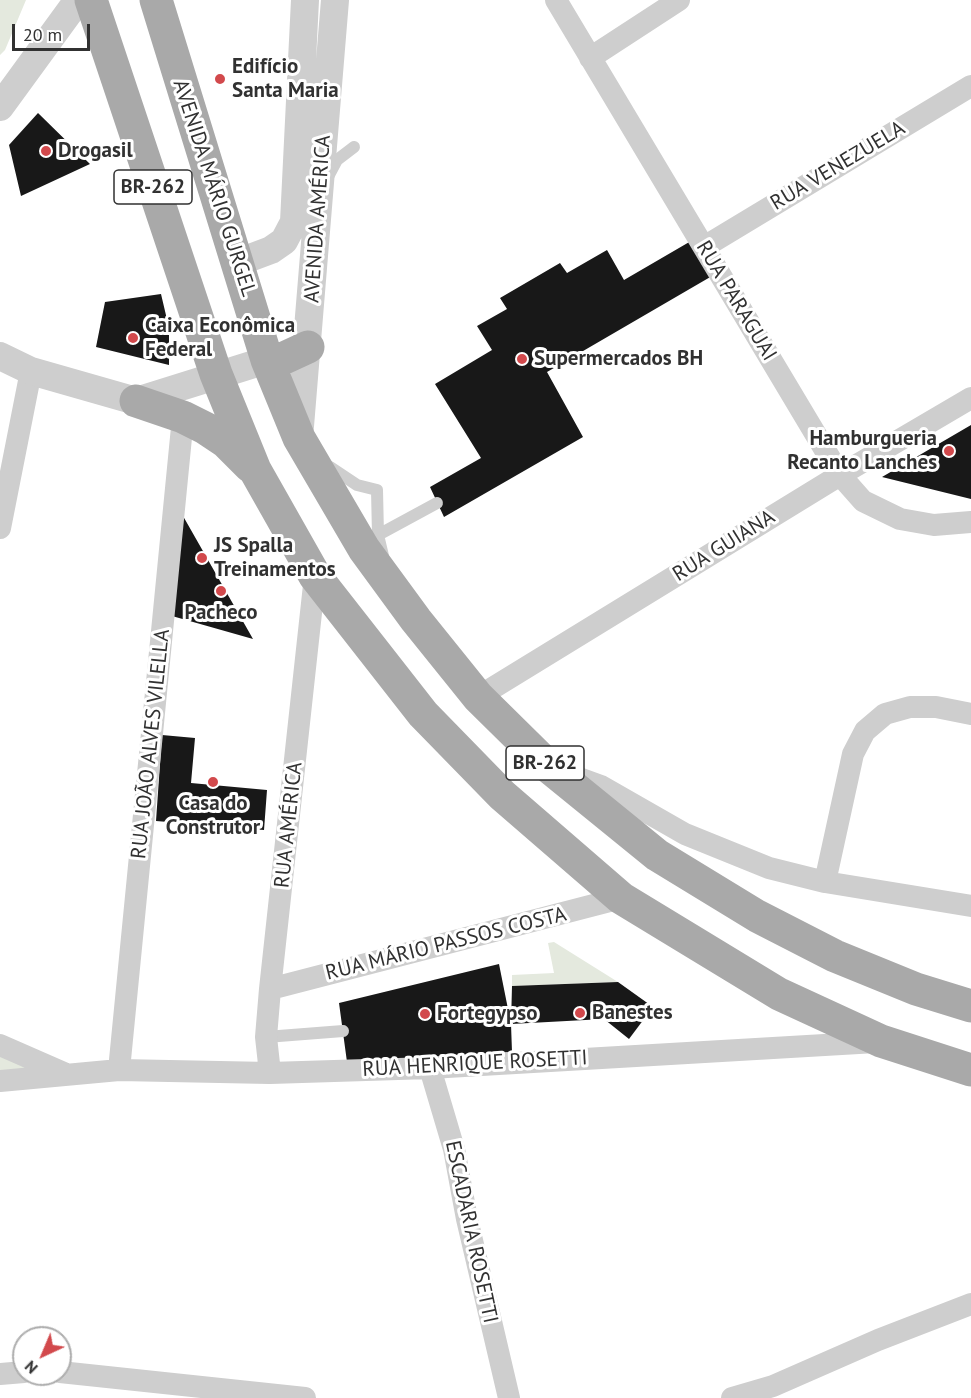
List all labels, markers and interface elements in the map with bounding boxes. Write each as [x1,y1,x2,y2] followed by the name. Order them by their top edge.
[15,12,93,50] scale bar
[23,23,62,46] text: 20 m
[232,54,339,104] place label: Edifício Santa Maria
[213,72,227,86] marker: Edifício Santa Maria
[167,76,261,300] street label: AVENIDA MÁRIO GURGEL
[766,116,910,216] street label: RUA VENEZUELA
[300,134,336,304] street label: AVENIDA AMÉRICA
[58,138,133,164] place label: Drogasil
[39,144,53,158] marker: Drogasil
[114,170,192,204] road number: BR-262
[690,236,782,366] street label: RUA PARAGUAI
[145,313,295,363] place label: Caixa Econômica Federal
[126,331,140,345] marker: Caixa Econômica Federal
[534,346,703,372] place label: Supermercados BH
[515,352,529,366] marker: Supermercados BH
[787,426,937,476] place label: Hamburgueria Recanto Lanches
[942,444,956,458] marker: Hamburgueria Recanto Lanches
[668,505,780,587] street label: RUA GUIANA
[214,533,336,583] place label: JS Spalla Treinamentos
[195,551,209,565] marker: JS Spalla Treinamentos
[214,584,228,598] marker: Pacheco
[185,600,257,626] place label: Pacheco
[126,628,176,860] street label: RUA JOÃO ALVES VILELLA
[506,746,584,780] road number: BR-262
[270,761,308,889] street label: RUA AMÉRICA
[206,775,220,789] marker: Casa do Construtor
[166,791,260,841] place label: Casa do Construtor
[323,902,569,986] street label: RUA MÁRIO PASSOS COSTA
[592,1000,673,1026] place label: Banestes
[437,1001,538,1027] place label: Fortegypso
[573,1006,587,1020] marker: Banestes
[418,1007,432,1021] marker: Fortegypso
[362,1046,588,1082] street label: RUA HENRIQUE ROSETTI
[439,1138,503,1326] street label: ESCADARIA ROSETTI
[12,1326,72,1386] north arrow
[20,1357,42,1378] text: N

